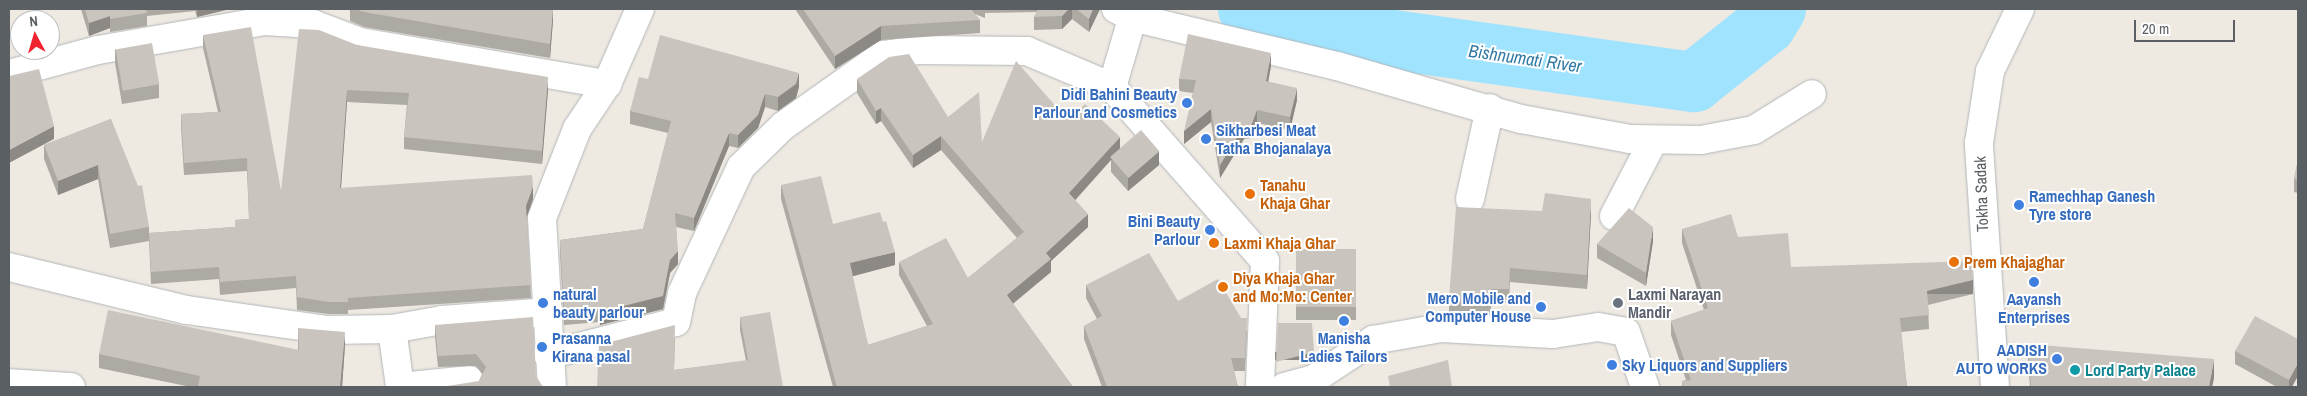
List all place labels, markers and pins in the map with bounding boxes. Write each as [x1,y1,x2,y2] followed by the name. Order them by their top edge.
[1034,84,1177,122] place label: Didi Bahini Beauty Parlour and Cosmetics
[1181,97,1193,109] marker: Didi Bahini Beauty Parlour and Cosmetics
[1216,120,1331,158] place label: Sikharbesi Meat Tatha Bhojanalaya
[1200,133,1212,145] marker: Sikharbesi Meat Tatha Bhojanalaya
[1260,175,1330,213] place label: Tanahu Khaja Ghar
[2029,186,2155,224] place label: Ramechhap Ganesh Tyre store
[1244,188,1256,200] marker: Tanahu Khaja Ghar
[2013,199,2025,211] marker: Ramechhap Ganesh Tyre store
[1128,211,1200,249] place label: Bini Beauty Parlour
[1204,224,1216,236] marker: Bini Beauty Parlour
[1224,233,1336,253] place label: Laxmi Khaja Ghar
[1208,237,1220,249] marker: Laxmi Khaja Ghar
[1964,252,2065,272] place label: Prem Khajaghar
[1948,256,1960,268] marker: Prem Khajaghar
[1233,268,1352,306] place label: Diya Khaja Ghar and Mo:Mo: Center
[2028,276,2040,288] marker: Aayansh Enterprises
[1217,281,1229,293] marker: Diya Khaja Ghar and Mo:Mo: Center
[553,284,644,322] place label: natural beauty parlour
[1628,284,1721,322] place label: Laxmi Narayan Mandir
[1425,288,1531,326] place label: Mero Mobile and Computer House
[1998,289,2070,327] place label: Aayansh Enterprises
[537,297,549,309] marker: natural beauty parlour
[1612,297,1624,309] marker: Laxmi Narayan Mandir
[1535,301,1547,313] marker: Mero Mobile and Computer House
[1338,315,1350,327] marker: Manisha Ladies Tailors
[552,328,630,366] place label: Prasanna Kirana pasal
[1300,328,1388,366] place label: Manisha Ladies Tailors
[1956,340,2047,378] place label: AADISH AUTO WORKS
[536,341,548,353] marker: Prasanna Kirana pasal
[2051,353,2063,365] marker: AADISH AUTO WORKS
[1622,355,1788,375] place label: Sky Liquors and Suppliers
[1606,359,1618,371] marker: Sky Liquors and Suppliers
[2085,360,2196,380] place label: Lord Party Palace
[2069,364,2081,376] marker: Lord Party Palace

